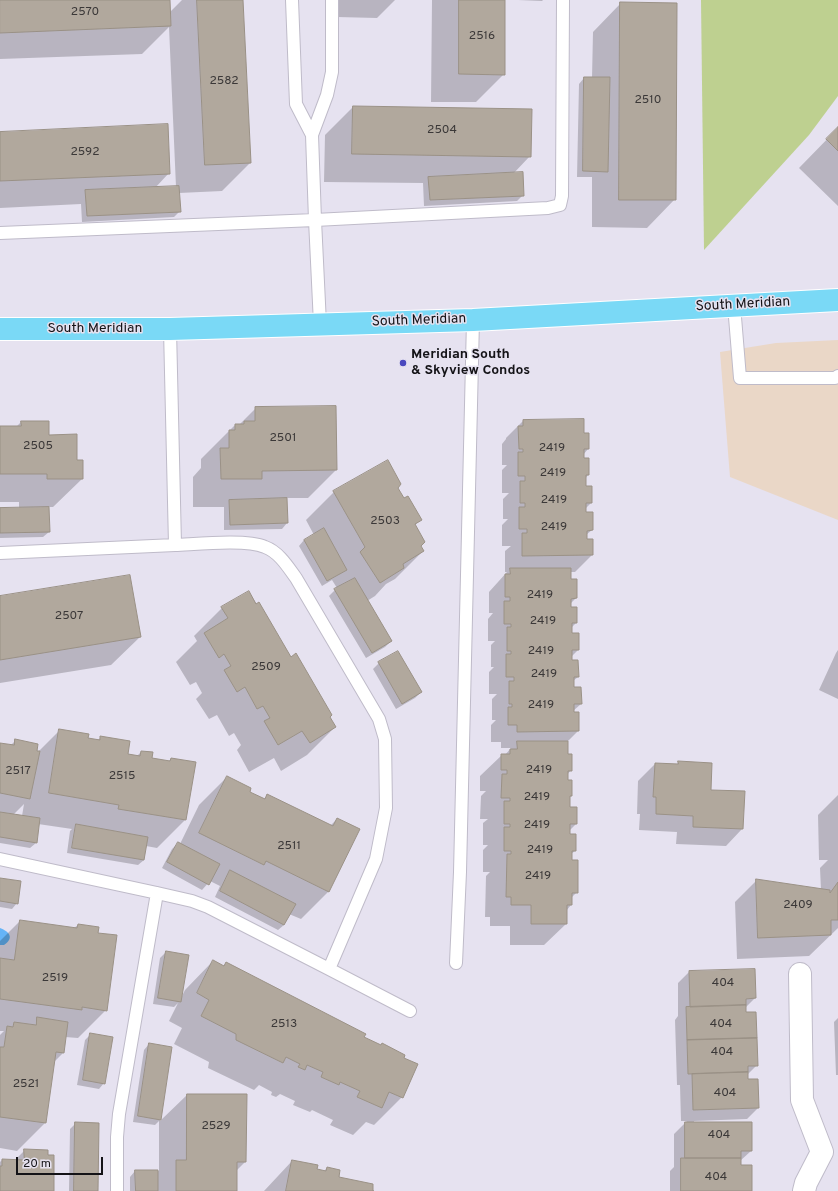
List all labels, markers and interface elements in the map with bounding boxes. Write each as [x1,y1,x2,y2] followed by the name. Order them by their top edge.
[71,6,99,20] house number: 2570
[469,30,495,44] house number: 2516
[209,75,239,89] house number: 2582
[635,94,661,108] house number: 2510
[427,124,457,138] house number: 2504
[70,146,100,160] house number: 2592
[695,294,791,316] street label: South Meridian
[371,311,467,331] street label: South Meridian
[48,321,142,337] street label: South Meridian
[411,347,530,380] place label: Meridian South & Skyview Condos
[398,358,408,368] marker: Meridian South & Skyview Condos
[270,432,296,446] house number: 2501
[23,440,53,454] house number: 2505
[539,442,565,456] house number: 2419
[540,467,566,481] house number: 2419
[541,494,567,508] house number: 2419
[370,515,400,529] house number: 2503
[541,521,567,535] house number: 2419
[527,589,553,603] house number: 2419
[55,610,83,624] house number: 2507
[530,615,556,629] house number: 2419
[528,645,554,659] house number: 2419
[251,661,281,675] house number: 2509
[531,668,557,682] house number: 2419
[528,699,554,713] house number: 2419
[526,764,552,778] house number: 2419
[5,765,31,779] house number: 2517
[109,770,135,784] house number: 2515
[524,791,550,805] house number: 2419
[524,819,550,833] house number: 2419
[277,840,301,854] house number: 2511
[527,844,553,858] house number: 2419
[525,870,551,884] house number: 2419
[783,899,813,913] house number: 2409
[42,972,68,986] house number: 2519
[712,977,734,991] house number: 404
[271,1018,297,1032] house number: 2513
[710,1018,732,1032] house number: 404
[711,1046,733,1060] house number: 404
[13,1078,39,1092] house number: 2521
[714,1087,736,1101] house number: 404
[201,1120,231,1134] house number: 2529
[708,1129,730,1143] house number: 404
[18,1149,105,1175] scale bar
[23,1156,51,1172] text: 20 m
[705,1171,727,1185] house number: 404

